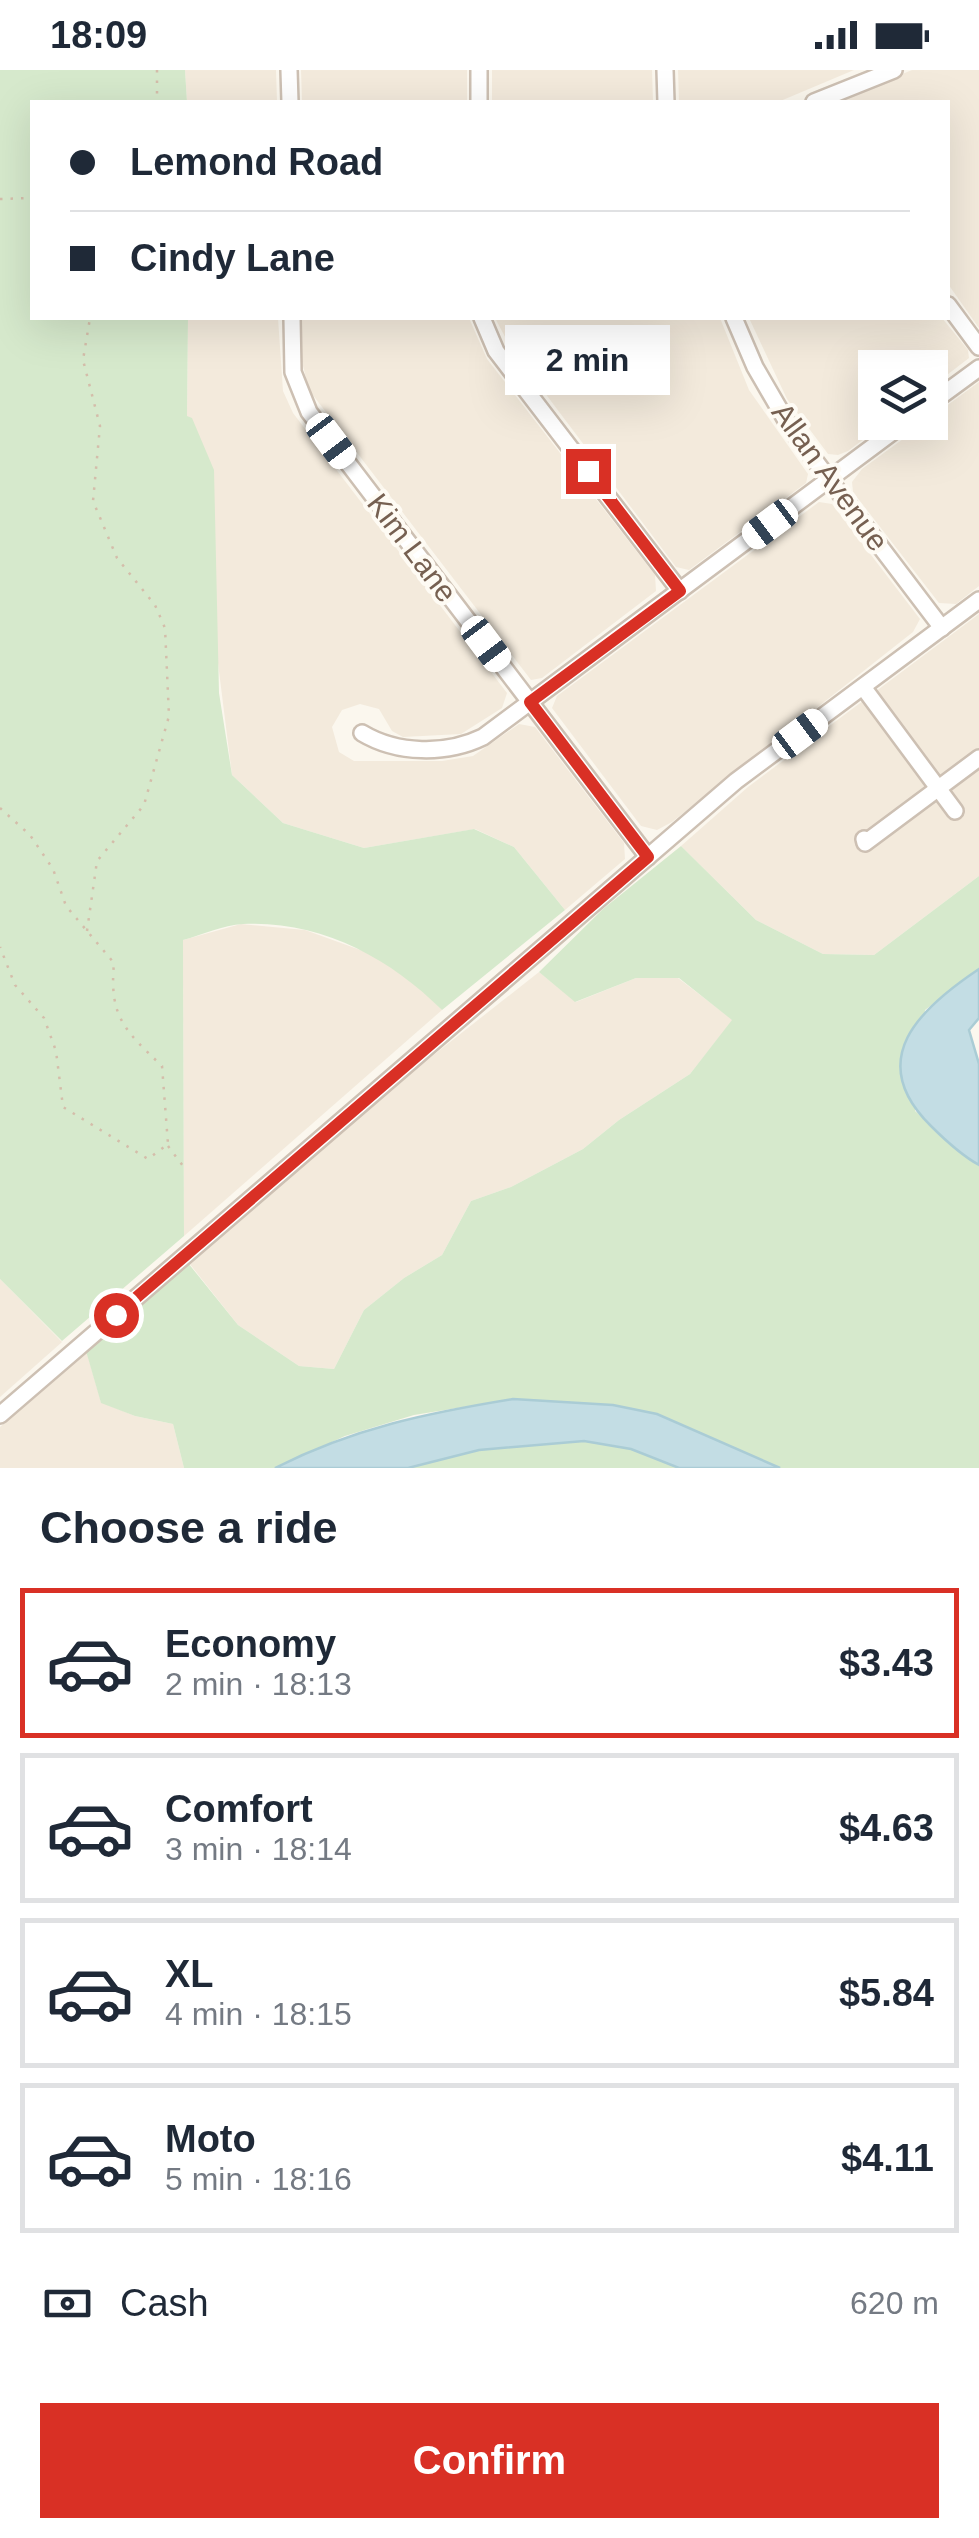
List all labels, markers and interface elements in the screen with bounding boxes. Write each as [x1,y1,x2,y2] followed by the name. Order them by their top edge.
[50,14,147,56] text: 18:09
[130,141,383,183] text: Lemond Road
[130,237,335,279] text: Cindy Lane
[506,326,670,396] callout: 2 min
[546,342,629,378] text: 2 min
[858,350,948,440] map controls
[858,350,948,440] button: layers
[766,396,895,557] street label: Allan Avenue
[301,408,361,474] car
[566,449,611,494] route end
[361,487,464,608] street label: Kim Lane
[737,494,803,554] car
[456,611,516,677] car
[767,704,833,764] car
[94,1293,139,1338] route start
[40,1502,338,1553] text: Choose a ride
[45,1618,135,1708] icon: car
[165,1623,336,1665] text: Economy
[839,1642,934,1684] text: $3.43
[165,1666,352,1702] text: 2 min · 18:13
[45,1783,135,1873] icon: car
[165,1788,313,1830] text: Comfort
[839,1807,934,1849] text: $4.63
[165,1831,352,1867] text: 3 min · 18:14
[45,1948,135,2038] icon: car
[165,1953,214,1995] text: XL
[839,1972,934,2014] text: $5.84
[165,1996,352,2032] text: 4 min · 18:15
[45,2113,135,2203] icon: car
[165,2118,256,2160] text: Moto
[841,2137,934,2179] text: $4.11
[165,2161,352,2197] text: 5 min · 18:16
[40,2276,95,2331] icon: cash
[120,2282,209,2324] text: Cash
[850,2285,939,2321] text: 620 m
[40,2403,939,2518] button: Confirm

